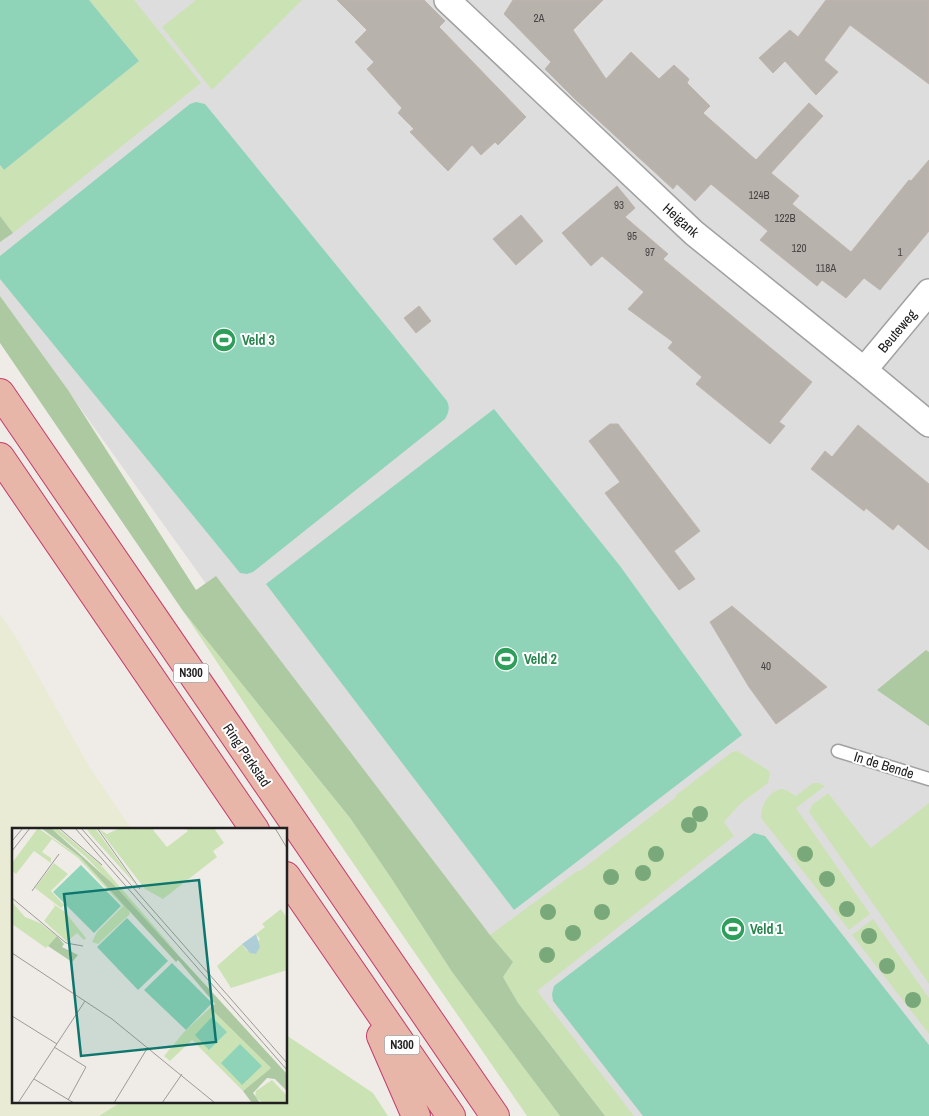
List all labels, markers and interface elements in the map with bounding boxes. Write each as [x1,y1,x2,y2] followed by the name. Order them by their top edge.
[533,11,545,25] house number: 2A
[748,188,770,202] house number: 124B
[614,198,624,212] house number: 93
[659,199,703,241] street label: Heigank
[774,211,796,225] house number: 122B
[627,229,637,243] house number: 95
[791,241,807,255] house number: 120
[645,245,655,259] house number: 97
[897,245,903,259] house number: 1
[816,261,837,275] house number: 118A
[874,305,921,356] street label: Beuteweg
[211,327,237,353] sports icon: Veld 3
[242,331,275,349] place label: Veld 3
[493,646,519,672] sports icon: Veld 2
[524,650,557,668] place label: Veld 2
[761,659,771,673] house number: 40
[174,664,208,682] road number: N300
[219,720,275,790] street label: Ring Parkstad
[852,747,916,783] street label: In de Bende
[12,828,288,1104] inset map
[720,916,746,942] sports icon: Veld 1
[750,920,784,938] place label: Veld 1
[384,1036,420,1054] road number: N300

